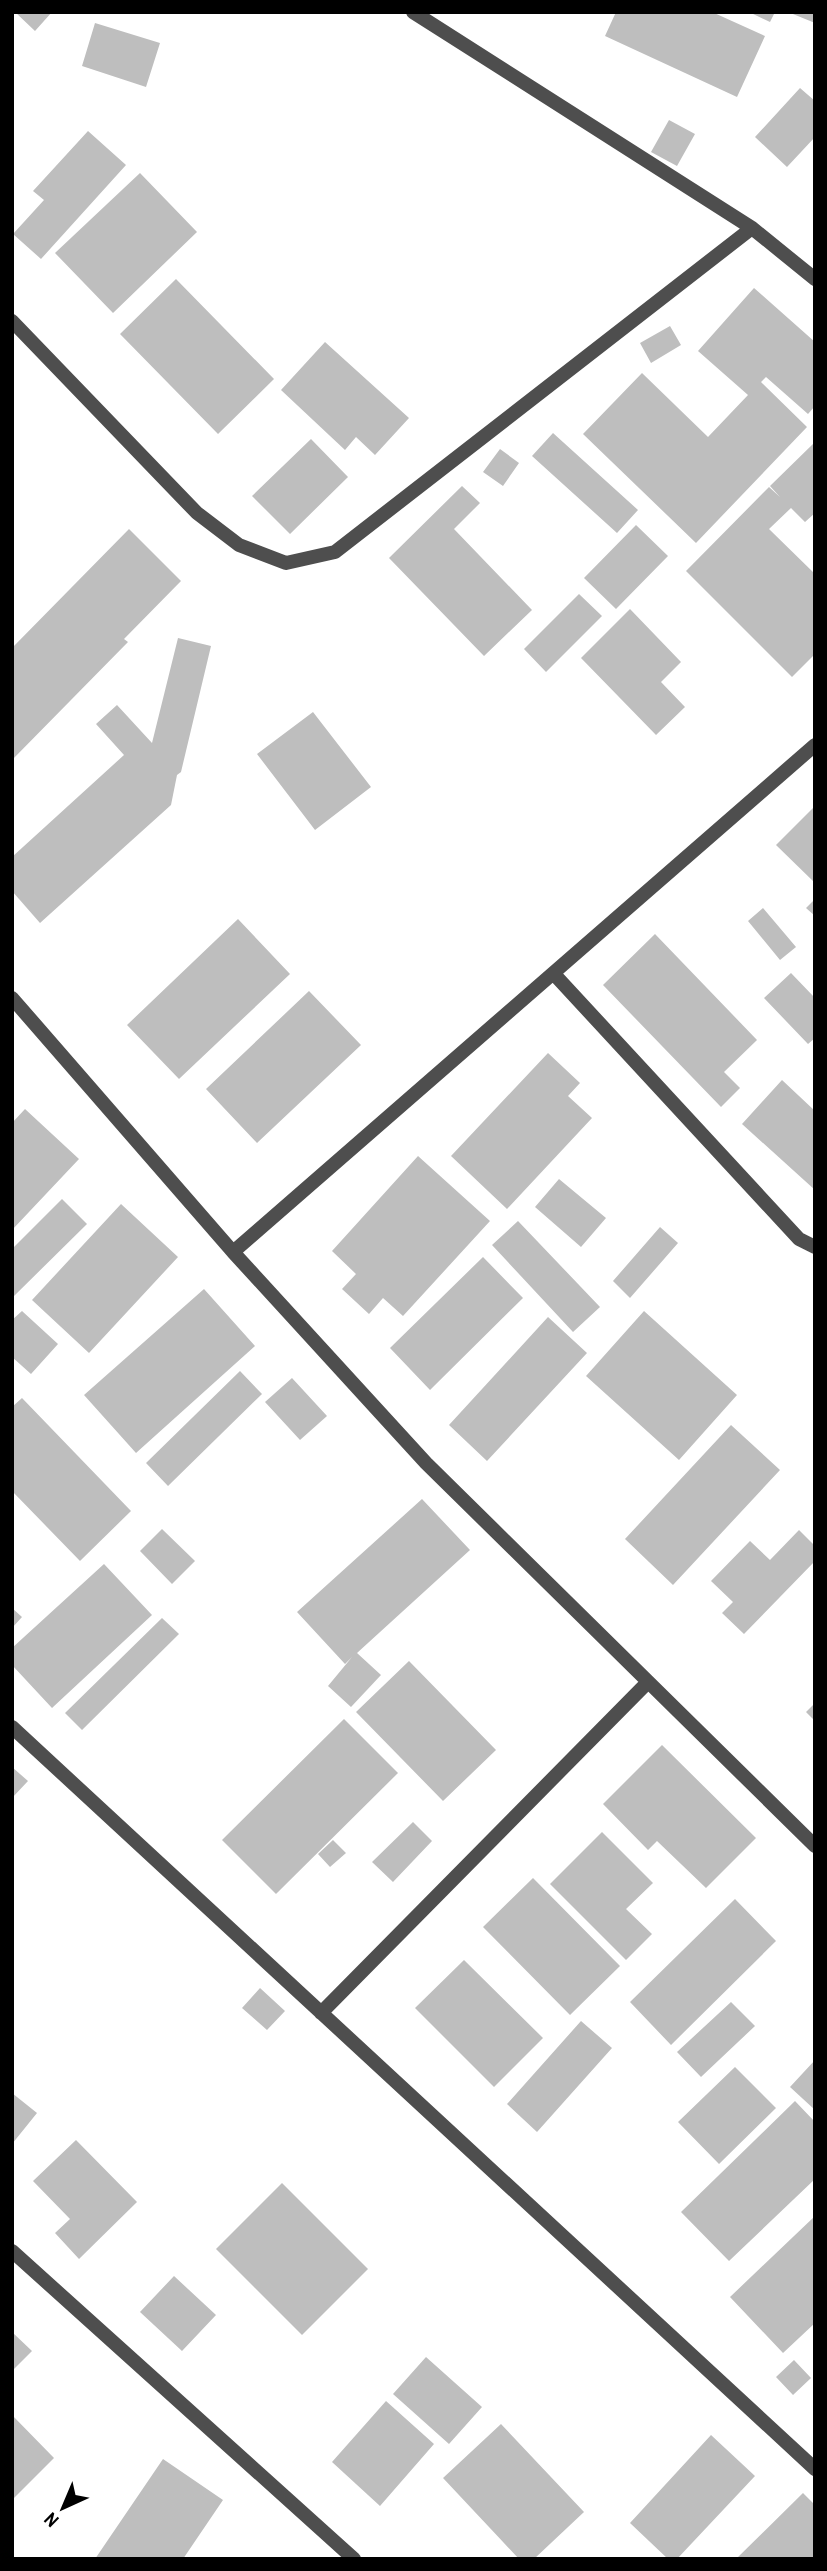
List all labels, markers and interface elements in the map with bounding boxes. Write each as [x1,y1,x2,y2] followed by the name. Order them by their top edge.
[28,2473,98,2543] north arrow
[38,2507,64,2533] text: N

